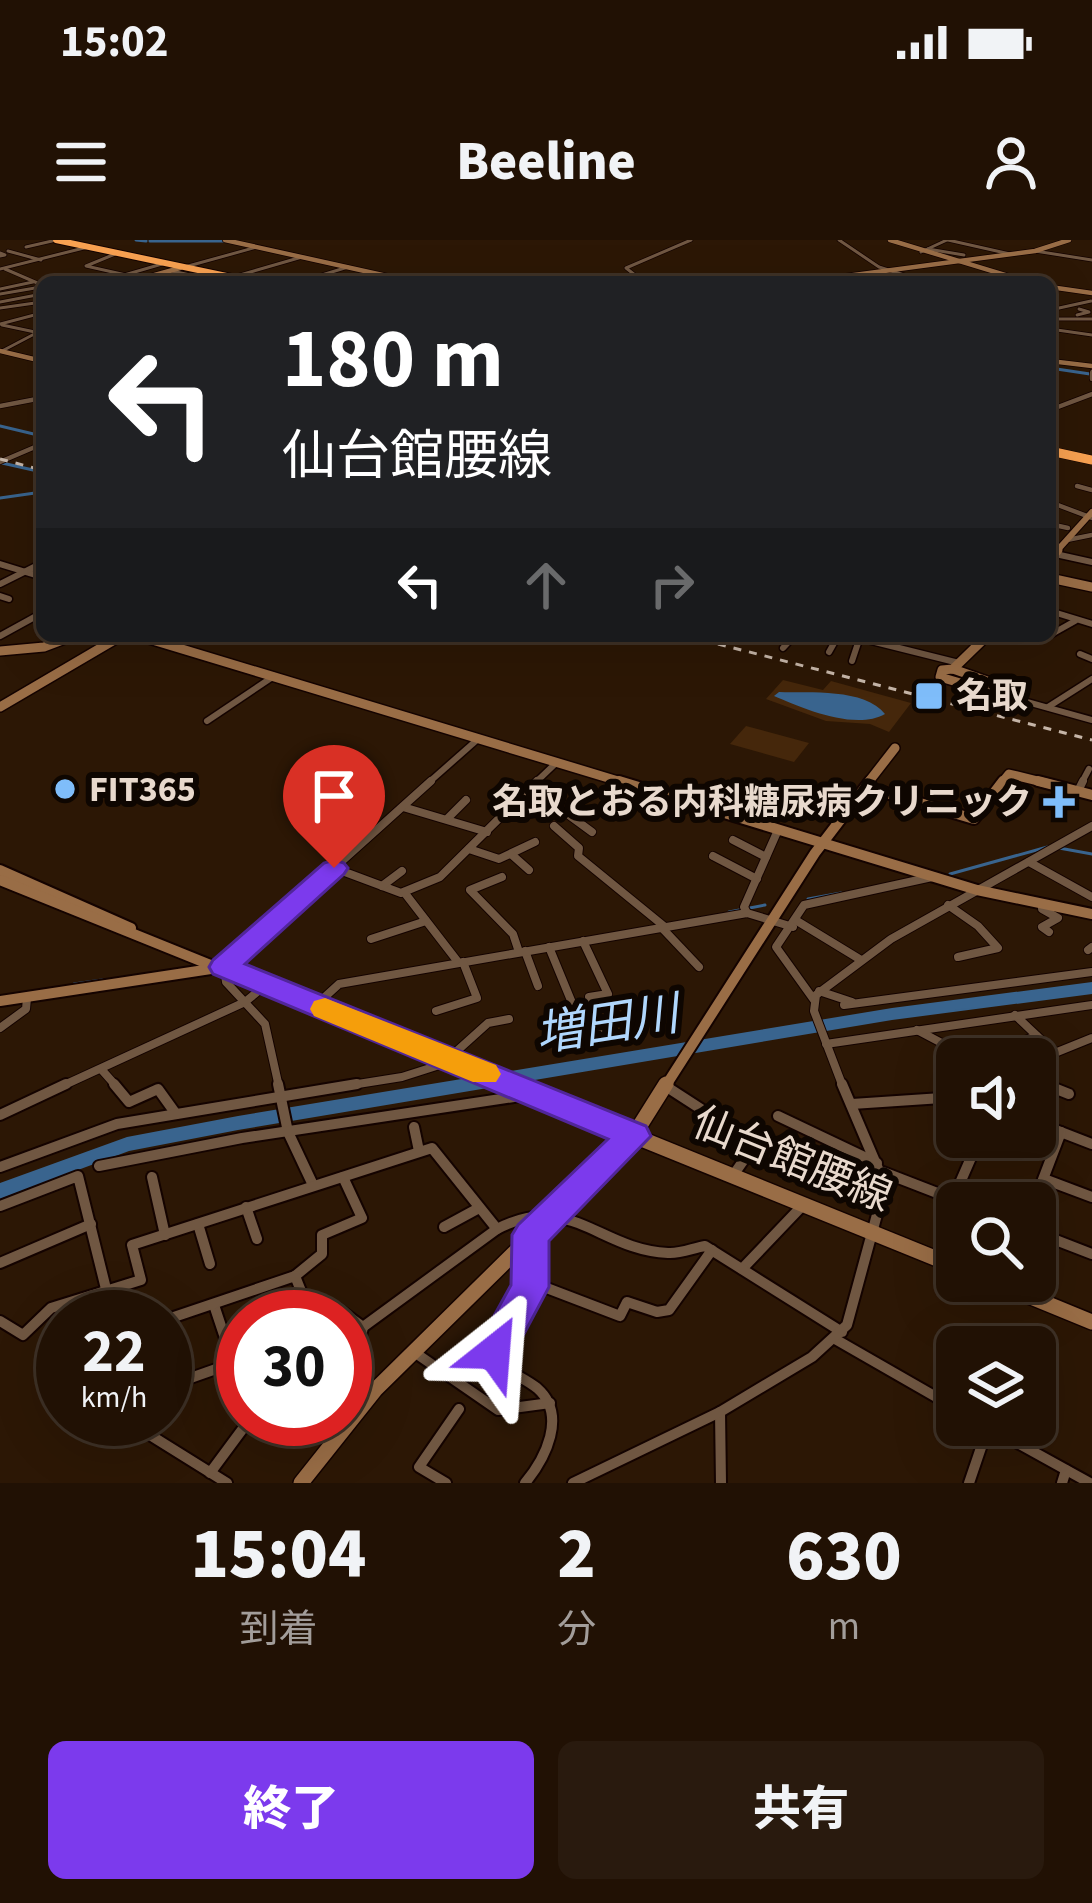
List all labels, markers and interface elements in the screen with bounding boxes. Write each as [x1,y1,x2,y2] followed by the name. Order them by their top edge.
[60,10,169,74] text: 15:02
[456,124,636,201] text: Beeline
[48,129,114,195] icon: menu
[978,129,1044,195] icon: person
[282,300,504,420] text: 180 m
[84,324,240,480] icon: left
[282,419,552,496] text: 仙台館腰線
[387,552,453,618] icon: left
[513,552,579,618] icon: ahead
[639,552,705,618] icon: right
[956,671,1028,722] place label: 名取
[913,680,945,712] marker: 名取
[283,745,385,868] pin
[301,763,367,829] icon: arrive
[89,764,196,815] place label: FIT365
[52,776,78,802] marker: FIT365
[492,777,1032,828] place label: 名取とおる内科糖尿病クリニック
[1043,786,1075,818] marker: 名取とおる内科糖尿病クリニック
[531,979,688,1070] water label: 増田川
[936,1038,1056,1446] map controls
[936,1038,1056,1158] button: sound
[683,1093,901,1227] street label: 仙台館腰線
[936,1182,1056,1302] button: search
[431,1289,557,1415] position arrow
[216,1290,372,1446] speed limit sign: 30
[82,1310,146,1395] text: 22
[936,1326,1056,1446] button: layers
[81,1376,147,1419] text: km/h
[190,1503,367,1606] text: 15:04
[557,1503,596,1606] text: 2
[786,1505,902,1608] text: 630
[828,1599,860,1655] text: m
[239,1602,317,1658] text: 到着
[557,1602,596,1658] text: 分
[48,1741,534,1879] button: 終了
[558,1741,1044,1879] button: 共有

